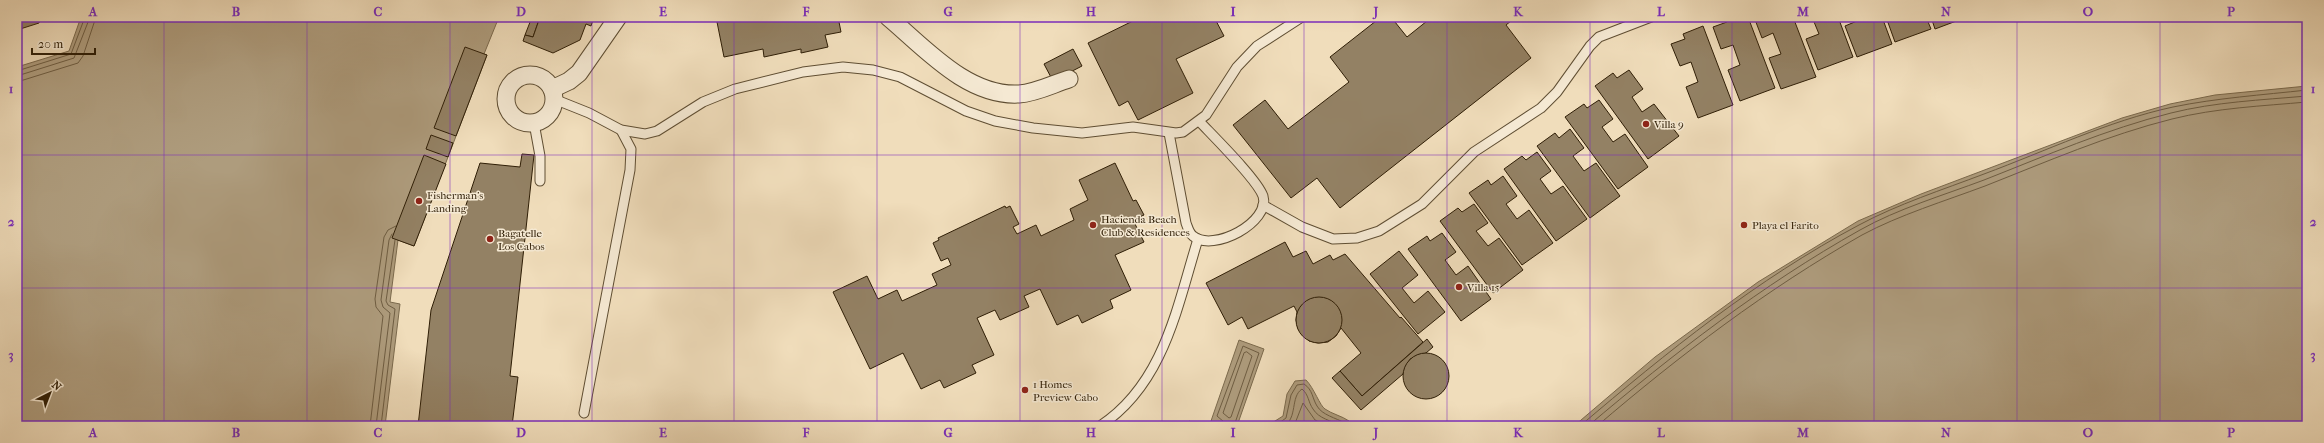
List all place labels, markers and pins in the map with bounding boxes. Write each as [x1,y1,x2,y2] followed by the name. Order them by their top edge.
[1653,118,1684,131] place label: Villa 9
[1641,119,1651,129] marker: Villa 9
[427,189,483,215] place label: Fisherman’s Landing
[414,196,424,206] marker: Fisherman’s Landing
[1101,213,1190,239] place label: Hacienda Beach Club & Residences
[1752,219,1819,232] place label: Playa el Farito
[1088,220,1098,230] marker: Hacienda Beach Club & Residences
[1739,220,1749,230] marker: Playa el Farito
[498,227,545,253] place label: Bagatelle Los Cabos
[485,234,495,244] marker: Bagatelle Los Cabos
[1466,281,1500,294] place label: Villa 15
[1454,282,1464,292] marker: Villa 15
[1033,378,1098,404] place label: 1 Homes Preview Cabo
[1020,385,1030,395] marker: 1 Homes Preview Cabo

